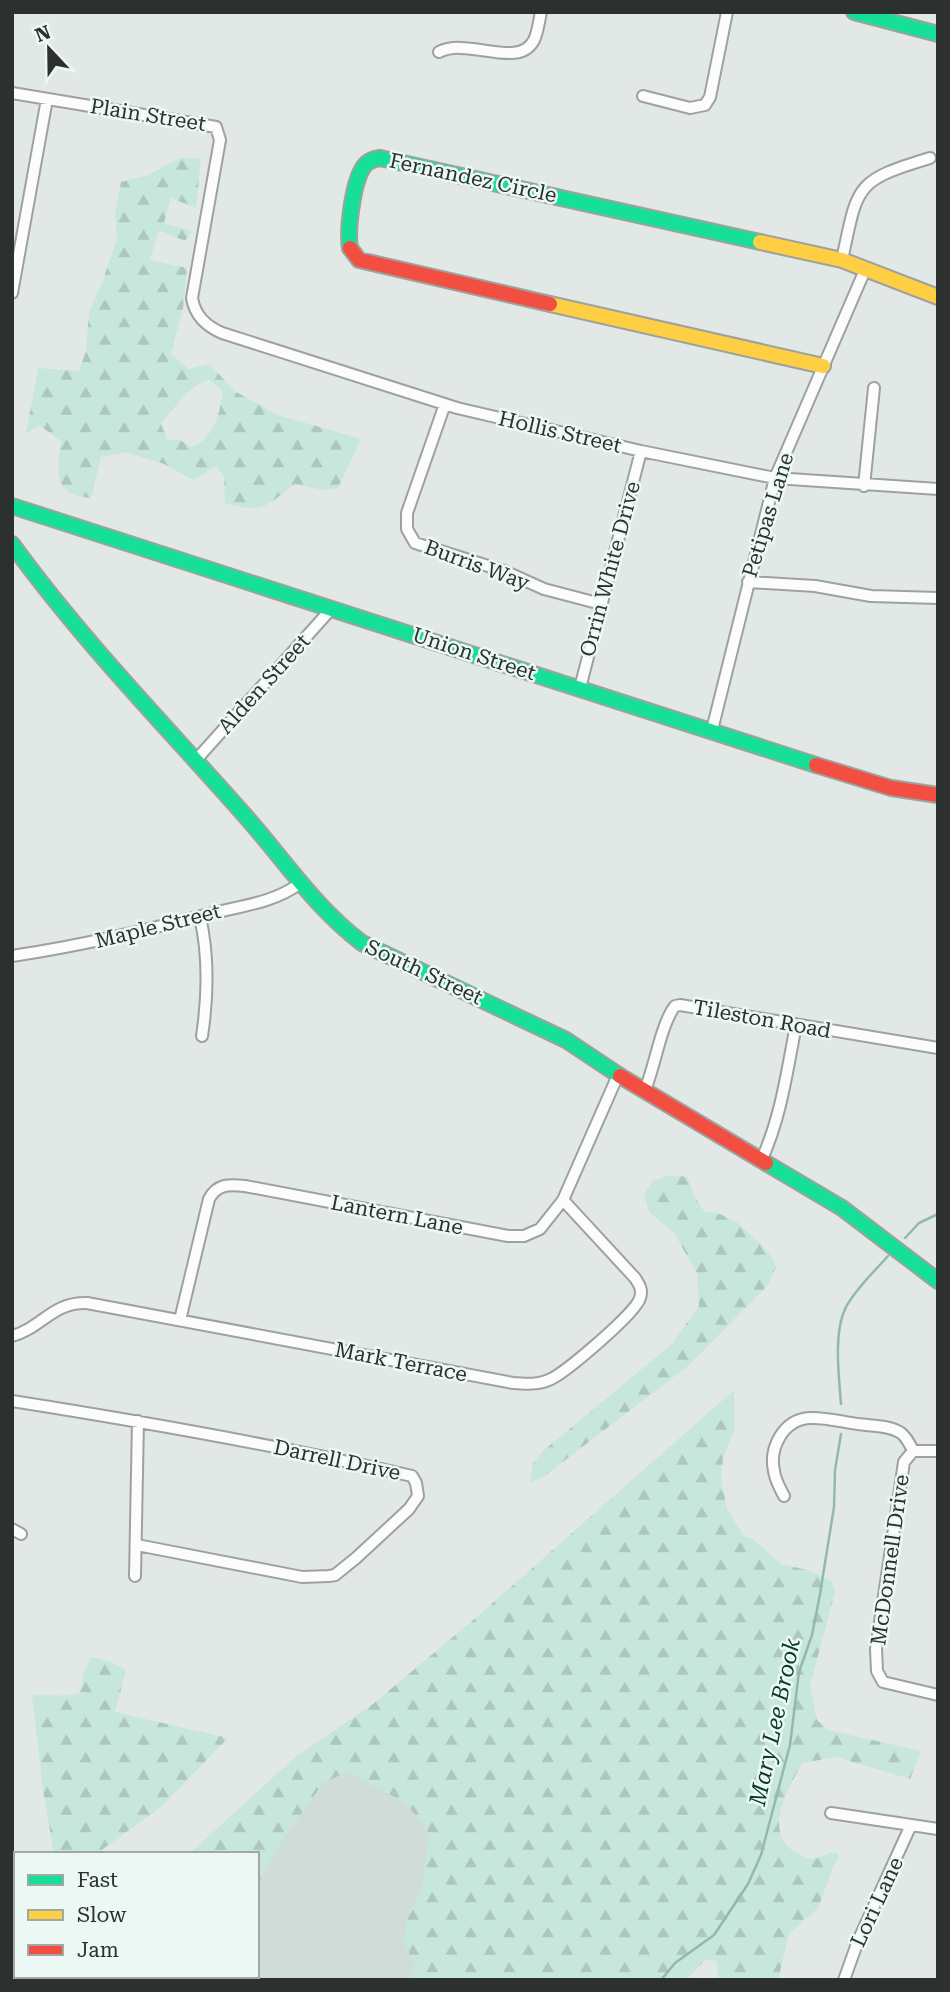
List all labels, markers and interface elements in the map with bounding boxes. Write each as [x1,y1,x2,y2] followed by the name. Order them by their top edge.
[14,14,84,84] north arrow
[32,20,54,47] text: N
[88,94,208,136] street label: Plain Street
[387,149,559,207] street label: Fernandez Circle
[496,406,624,458] street label: Hollis Street
[738,450,798,580] street label: Petipas Lane
[575,479,645,659] street label: Orrin White Drive
[421,535,533,595] street label: Burris Way
[409,623,539,685] street label: Union Street
[213,629,315,739] street label: Alden Street
[93,899,223,953] street label: Maple Street
[362,934,486,1010] street label: South Street
[691,995,833,1043] street label: Tileston Road
[329,1190,465,1240] street label: Lantern Lane
[333,1337,469,1387] street label: Mark Terrace
[271,1435,403,1485] street label: Darrell Drive
[866,1473,914,1647] street label: McDonnell Drive
[744,1635,806,1809] water label: Mary Lee Brook
[14,1852,259,1978] legend
[846,1853,908,1951] street label: Lori Lane
[77,1868,118,1892] text: Fast
[77,1903,127,1927] text: Slow
[77,1938,119,1962] text: Jam

